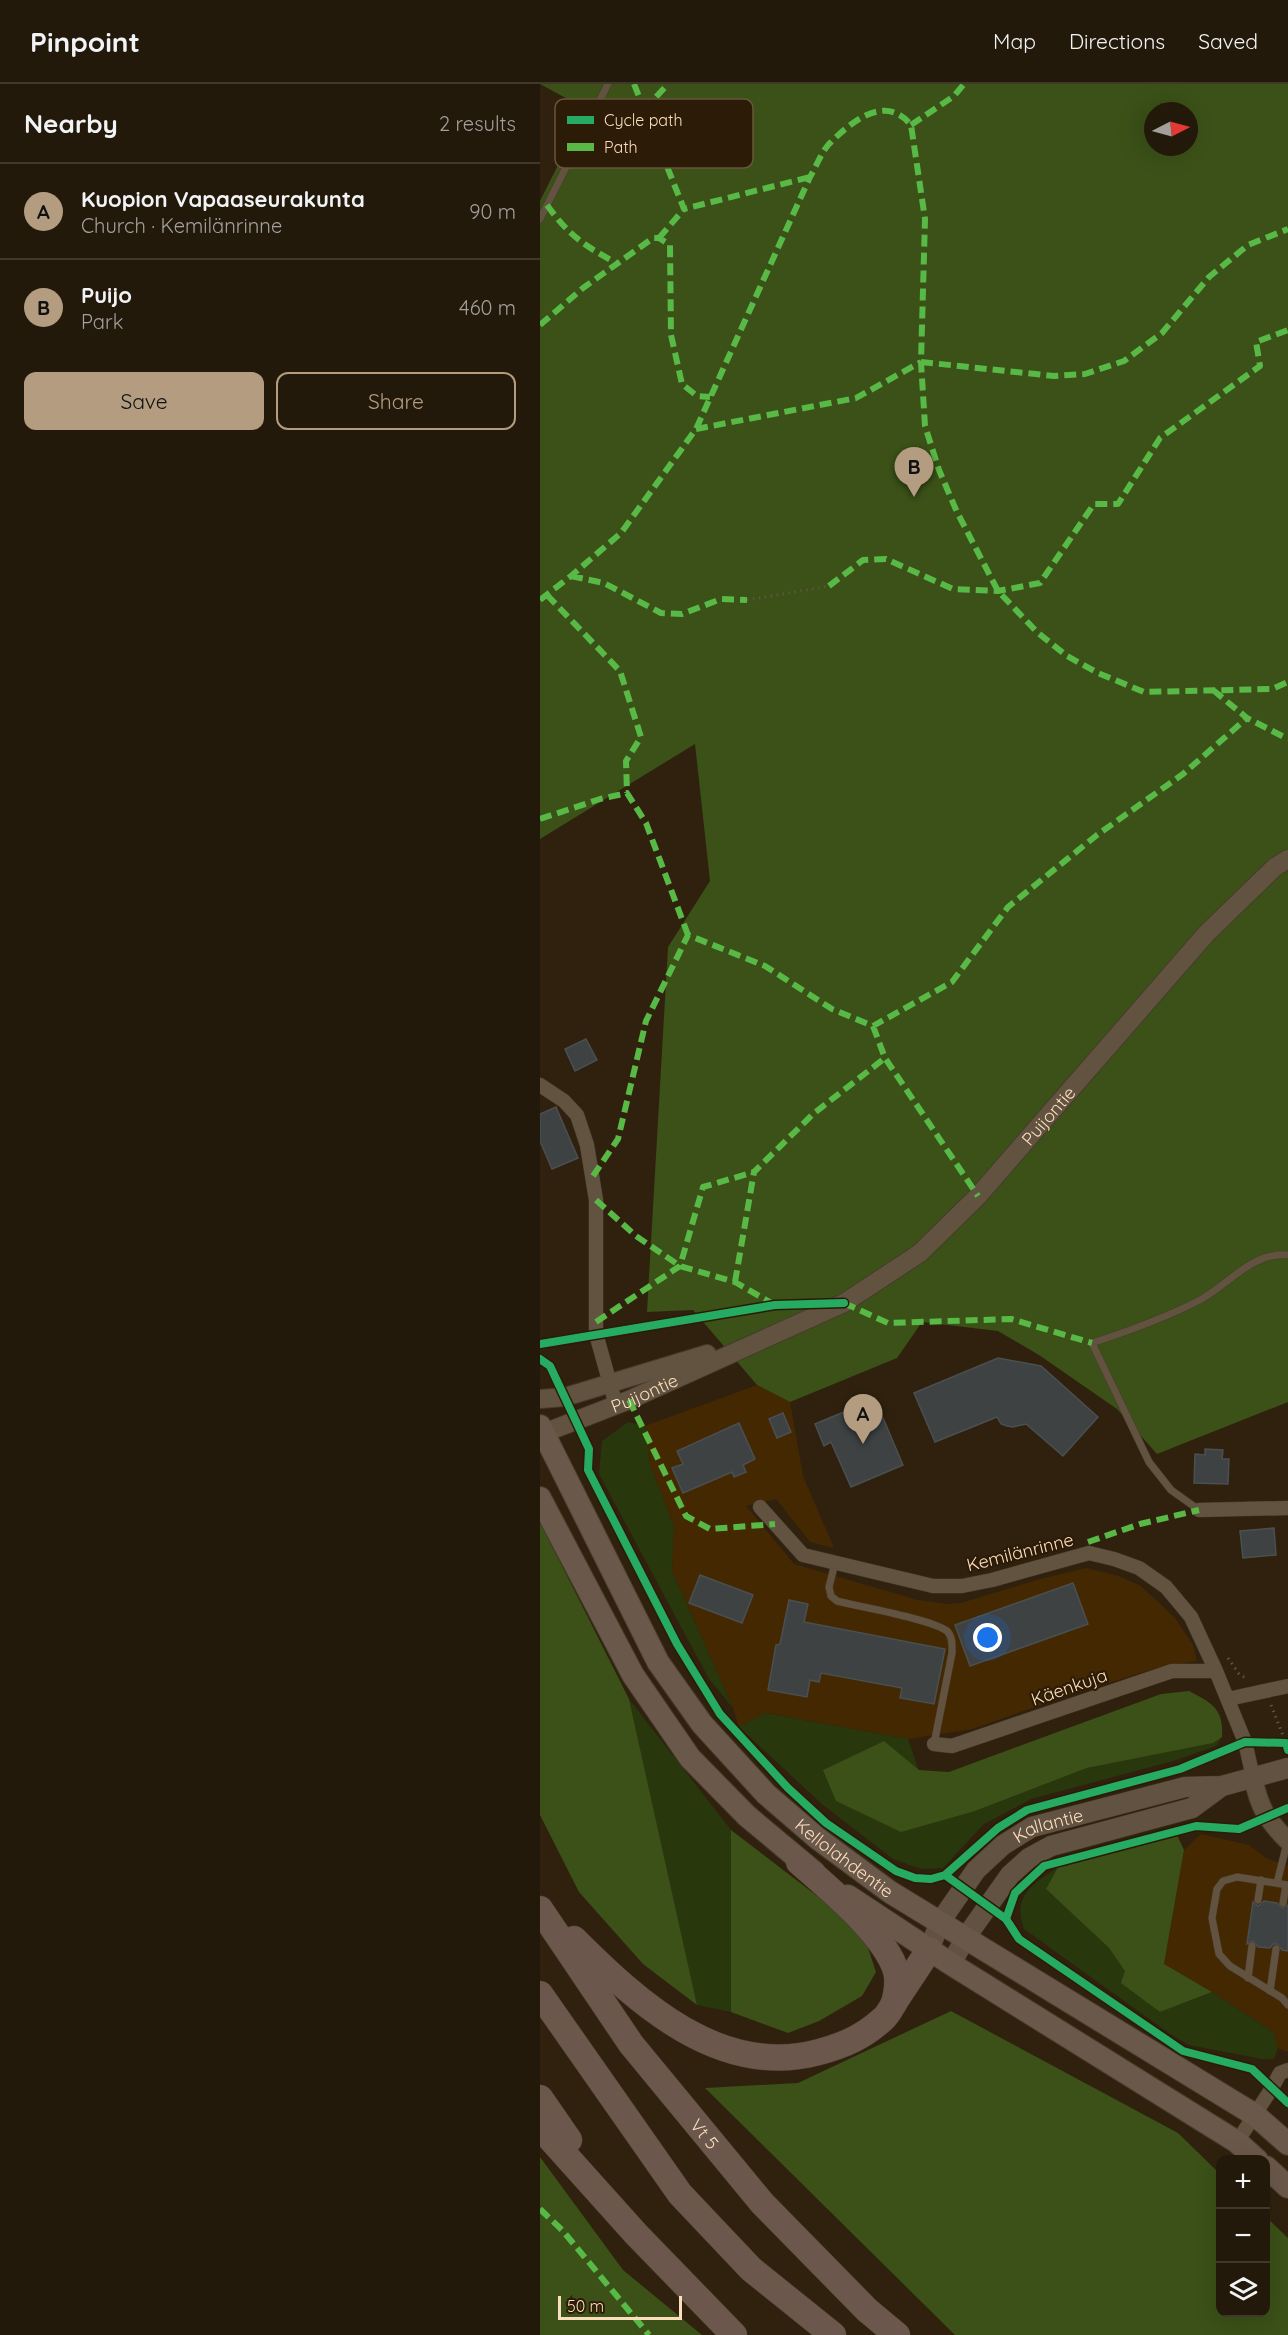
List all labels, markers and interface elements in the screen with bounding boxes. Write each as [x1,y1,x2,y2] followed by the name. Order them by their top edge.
[30,24,140,59] text: Pinpoint
[993,28,1036,54] text: Map
[1069,28,1165,54] text: Directions
[1198,28,1258,54] text: Saved
[555,99,753,168] legend
[1144,102,1198,156] north arrow
[24,107,118,140] text: Nearby
[604,110,683,130] text: Cycle path
[439,111,516,136] text: 2 results
[604,137,638,157] text: Path
[81,185,365,213] text: Kuopion Vapaaseurakunta
[37,199,50,224] text: A
[469,199,516,224] text: 90 m
[81,213,282,238] text: Church · Kemilänrinne
[81,281,132,309] text: Puijo
[37,295,50,320] text: B
[459,295,516,320] text: 460 m
[81,309,123,334] text: Park
[24,372,264,430] button: Save
[276,372,516,430] button: Share
[894,448,934,497] pin: B
[1016,1081,1080,1150] street label: Puijontie
[607,1368,681,1417] street label: Puijontie
[844,1394,882,1444] pin: A
[964,1528,1076,1576] street label: Kemilänrinne
[973,1623,1002,1652] your location
[1028,1663,1110,1711] street label: Käenkuja
[1008,1803,1085,1848] street label: Kallantie
[791,1813,898,1902] street label: Kellolahdentie
[686,2114,724,2154] street label: Vt 5
[1216,2155,1270,2317] map controls
[1216,2155,1270,2209] button: +
[1216,2209,1270,2263] button: −
[1216,2263,1270,2317] button: layers
[558,2293,682,2320] scale bar
[567,2296,604,2316] text: 50 m

